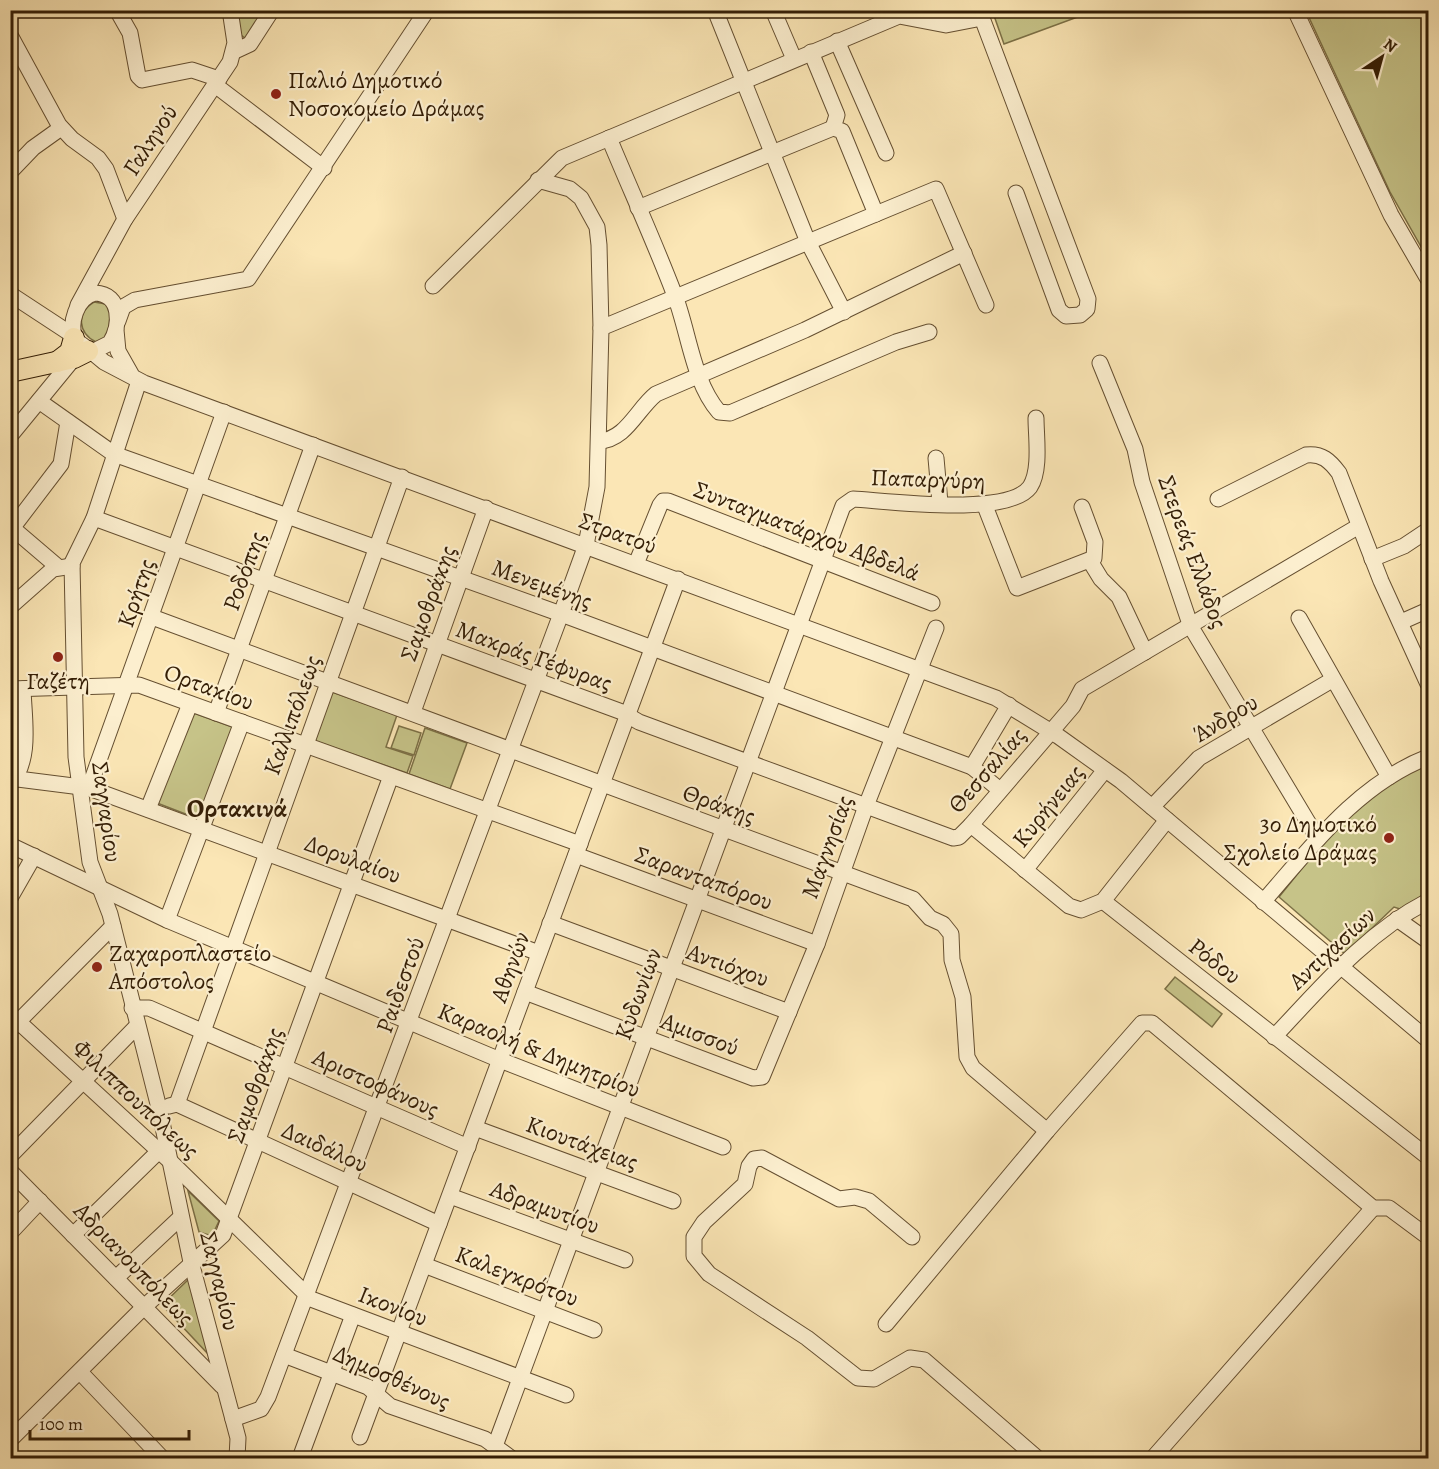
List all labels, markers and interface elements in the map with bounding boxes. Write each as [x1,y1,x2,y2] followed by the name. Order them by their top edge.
[1352,27,1412,87] north arrow
[1379,33,1402,58] text: N
[288,64,484,124] place label: Παλιό Δημοτικό Νοσοκομείο Δράμας
[269,87,283,101] marker: Παλιό Δημοτικό Νοσοκομείο Δράμας
[115,98,185,182] street label: Γαληνού
[870,461,986,497] street label: Παπαργύρη
[1151,471,1235,633] street label: Στερεάς Ελλάδος
[689,473,925,589] street label: Συνταγματάρχου Αβδελά
[575,504,661,562] street label: Στρατού
[215,527,273,615] street label: Ροδόπης
[392,541,464,665] street label: Σαμοθράκης
[487,551,597,617] street label: Μενεμένης
[109,554,163,632] street label: Κρήτης
[451,613,617,699] street label: Μακράς Γέφυρας
[51,650,65,664] marker: Γαζέτη
[256,651,328,779] street label: Καλλιπόλεως
[160,656,258,718] street label: Ορτακίου
[26,665,90,697] place label: Γαζέτη
[1186,686,1264,750] street label: Άνδρου
[941,720,1033,820] street label: Θεσσαλίας
[1005,758,1091,854] street label: Κυρήνειας
[84,760,130,864] street label: Σαγγαρίου
[678,776,760,832] street label: Θράκης
[187,791,287,826] district label: Ορτακινά
[794,791,860,903] street label: Μαγνησίας
[1224,808,1377,868] place label: 3ο Δημοτικό Σχολείο Δράμας
[300,827,406,891] street label: Δορυλαίου
[1382,831,1396,845] marker: 3ο Δημοτικό Σχολείο Δράμας
[631,838,777,918] street label: Σαρανταπόρου
[1281,899,1383,997] street label: Αντιχασίων
[482,927,538,1008] street label: Αθηνών
[1182,930,1248,992] street label: Ρόδου
[368,932,432,1038] street label: Ραιδεστού
[682,935,773,995] street label: Αντιόχου
[108,937,271,997] place label: Ζαχαροπλαστείο Απόστολος
[607,943,669,1044] street label: Κυδωνίων
[90,960,104,974] marker: Ζαχαροπλαστείο Απόστολος
[433,995,645,1105] street label: Καραολή & Δημητρίου
[655,1004,744,1064] street label: Αμισσού
[219,1023,291,1147] street label: Σαμοθράκης
[66,1032,206,1166] street label: Φιλιππουπόλεως
[307,1040,444,1125] street label: Αριστοφάνους
[521,1108,643,1178] street label: Κιουτάχειας
[277,1114,373,1180] street label: Δαιδάλου
[485,1172,604,1242] street label: Αδραμυτίου
[66,1194,201,1333] street label: Αδριανουπόλεως
[192,1228,248,1334] street label: Σαγγαρίου
[451,1238,583,1314] street label: Καλεγκρότου
[354,1278,432,1334] street label: Ικονίου
[328,1337,456,1417] street label: Δημοσθένους
[30,1403,189,1441] scale bar
[39,1412,83,1436] text: 100 m

